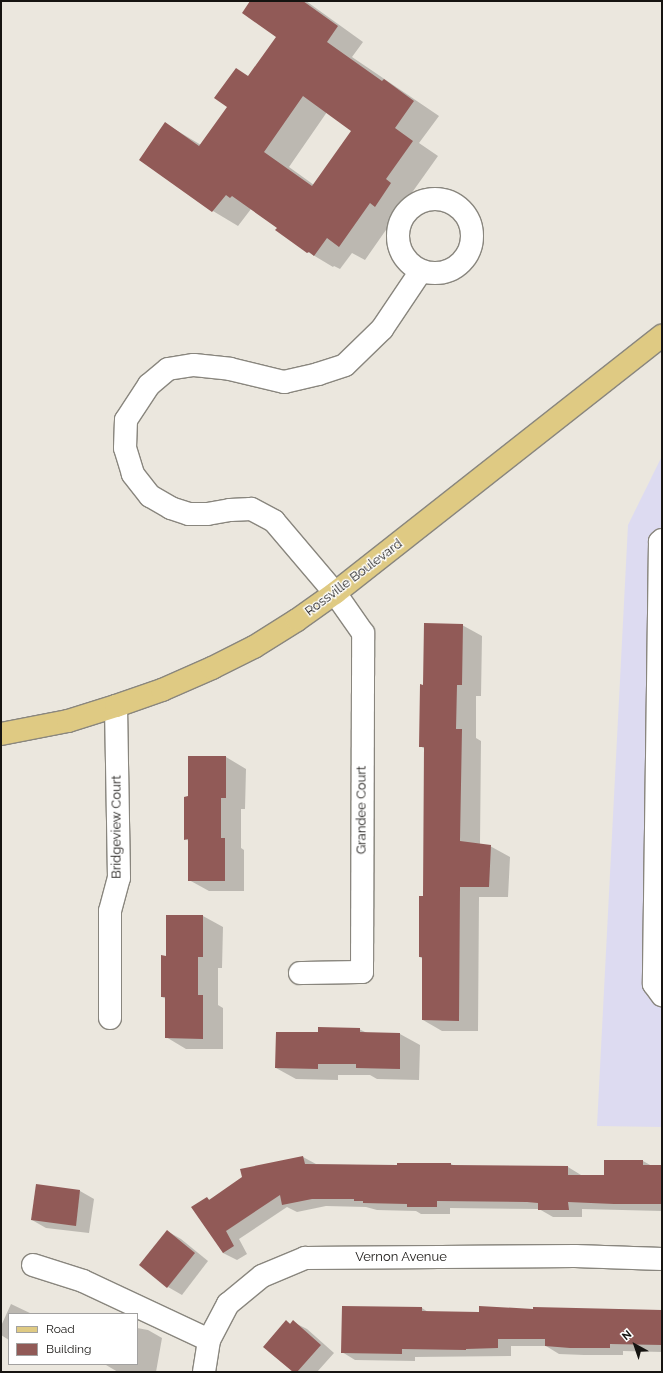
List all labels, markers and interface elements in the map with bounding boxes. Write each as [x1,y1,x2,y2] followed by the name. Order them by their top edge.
[302,536,406,620] street label: Rossville Boulevard
[354,766,370,854] street label: Grandee Court
[109,775,125,879] street label: Bridgeview Court
[355,1249,447,1265] street label: Vernon Avenue
[8,1313,138,1365] legend
[46,1322,75,1336] text: Road
[615,1325,655,1365] north arrow
[620,1328,634,1343] text: N
[46,1342,92,1356] text: Building

